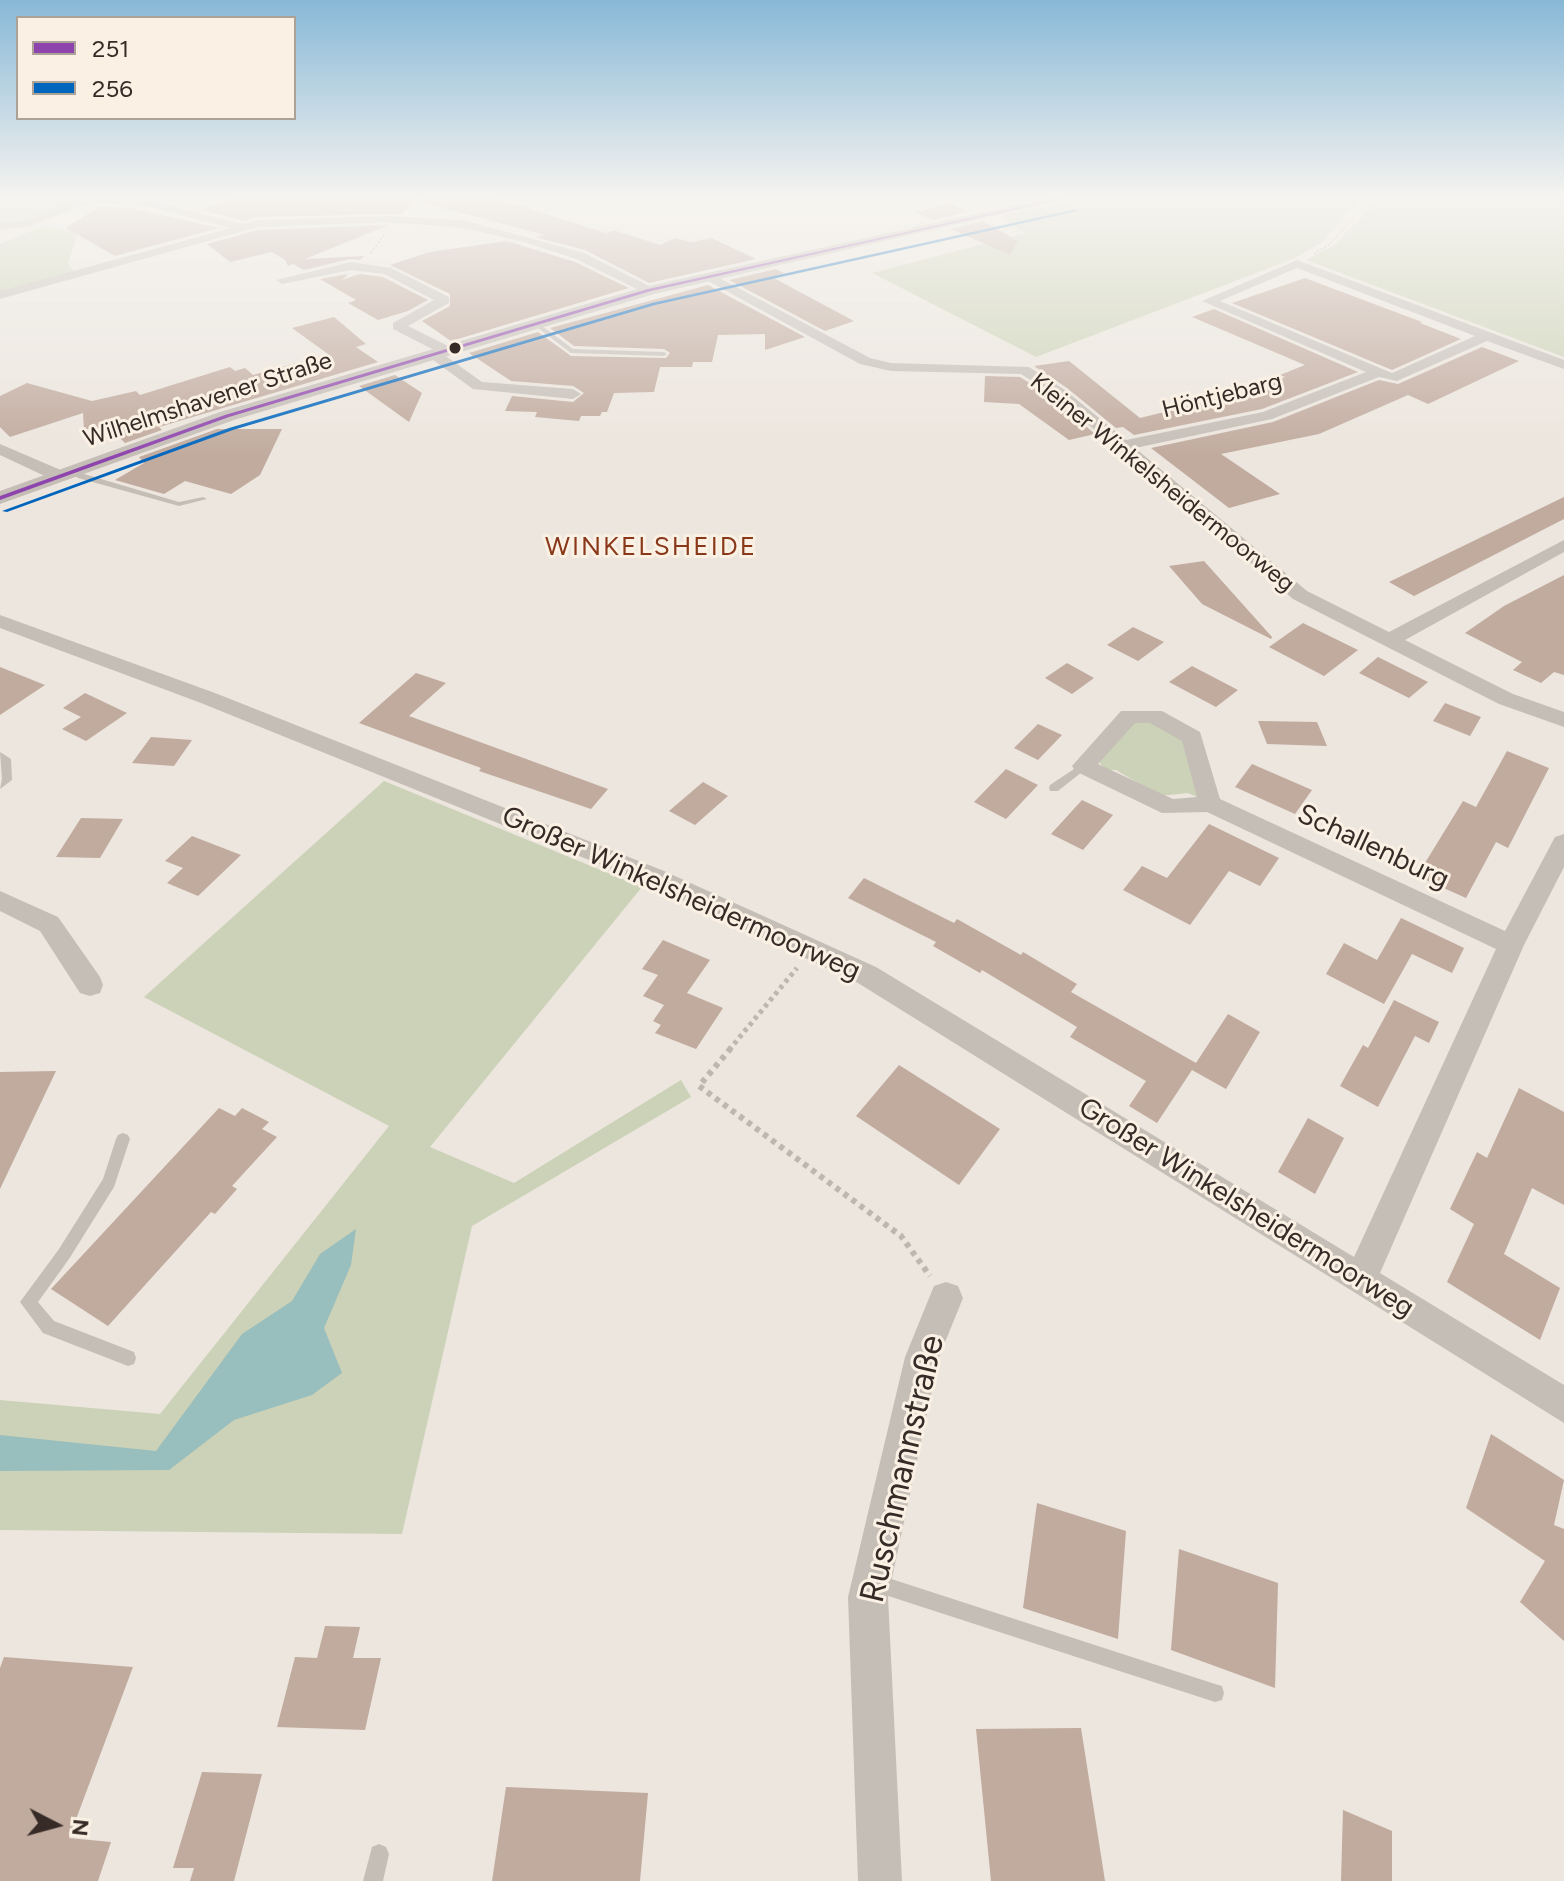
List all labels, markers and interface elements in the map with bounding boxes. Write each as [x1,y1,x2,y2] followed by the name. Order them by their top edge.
[16,16,296,120] legend
[92,34,129,63] text: 251
[92,74,133,103] text: 256
[447,340,463,356] unlabelled marker
[80,346,336,454] street label: Wilhelmshavener Straße
[1024,367,1300,599] street label: Kleiner Winkelsheidermoorweg
[1159,367,1285,425] street label: Höntjebarg
[545,531,757,563] district label: WINKELSHEIDE
[1292,797,1454,897] street label: Schallenburg
[497,800,865,988] street label: Großer Winkelsheidermoorweg
[1072,1091,1420,1325] street label: Großer Winkelsheidermoorweg
[852,1331,954,1607] street label: Ruschmannstraße
[16,1785,96,1865] north arrow
[66,1818,95,1837] text: N

